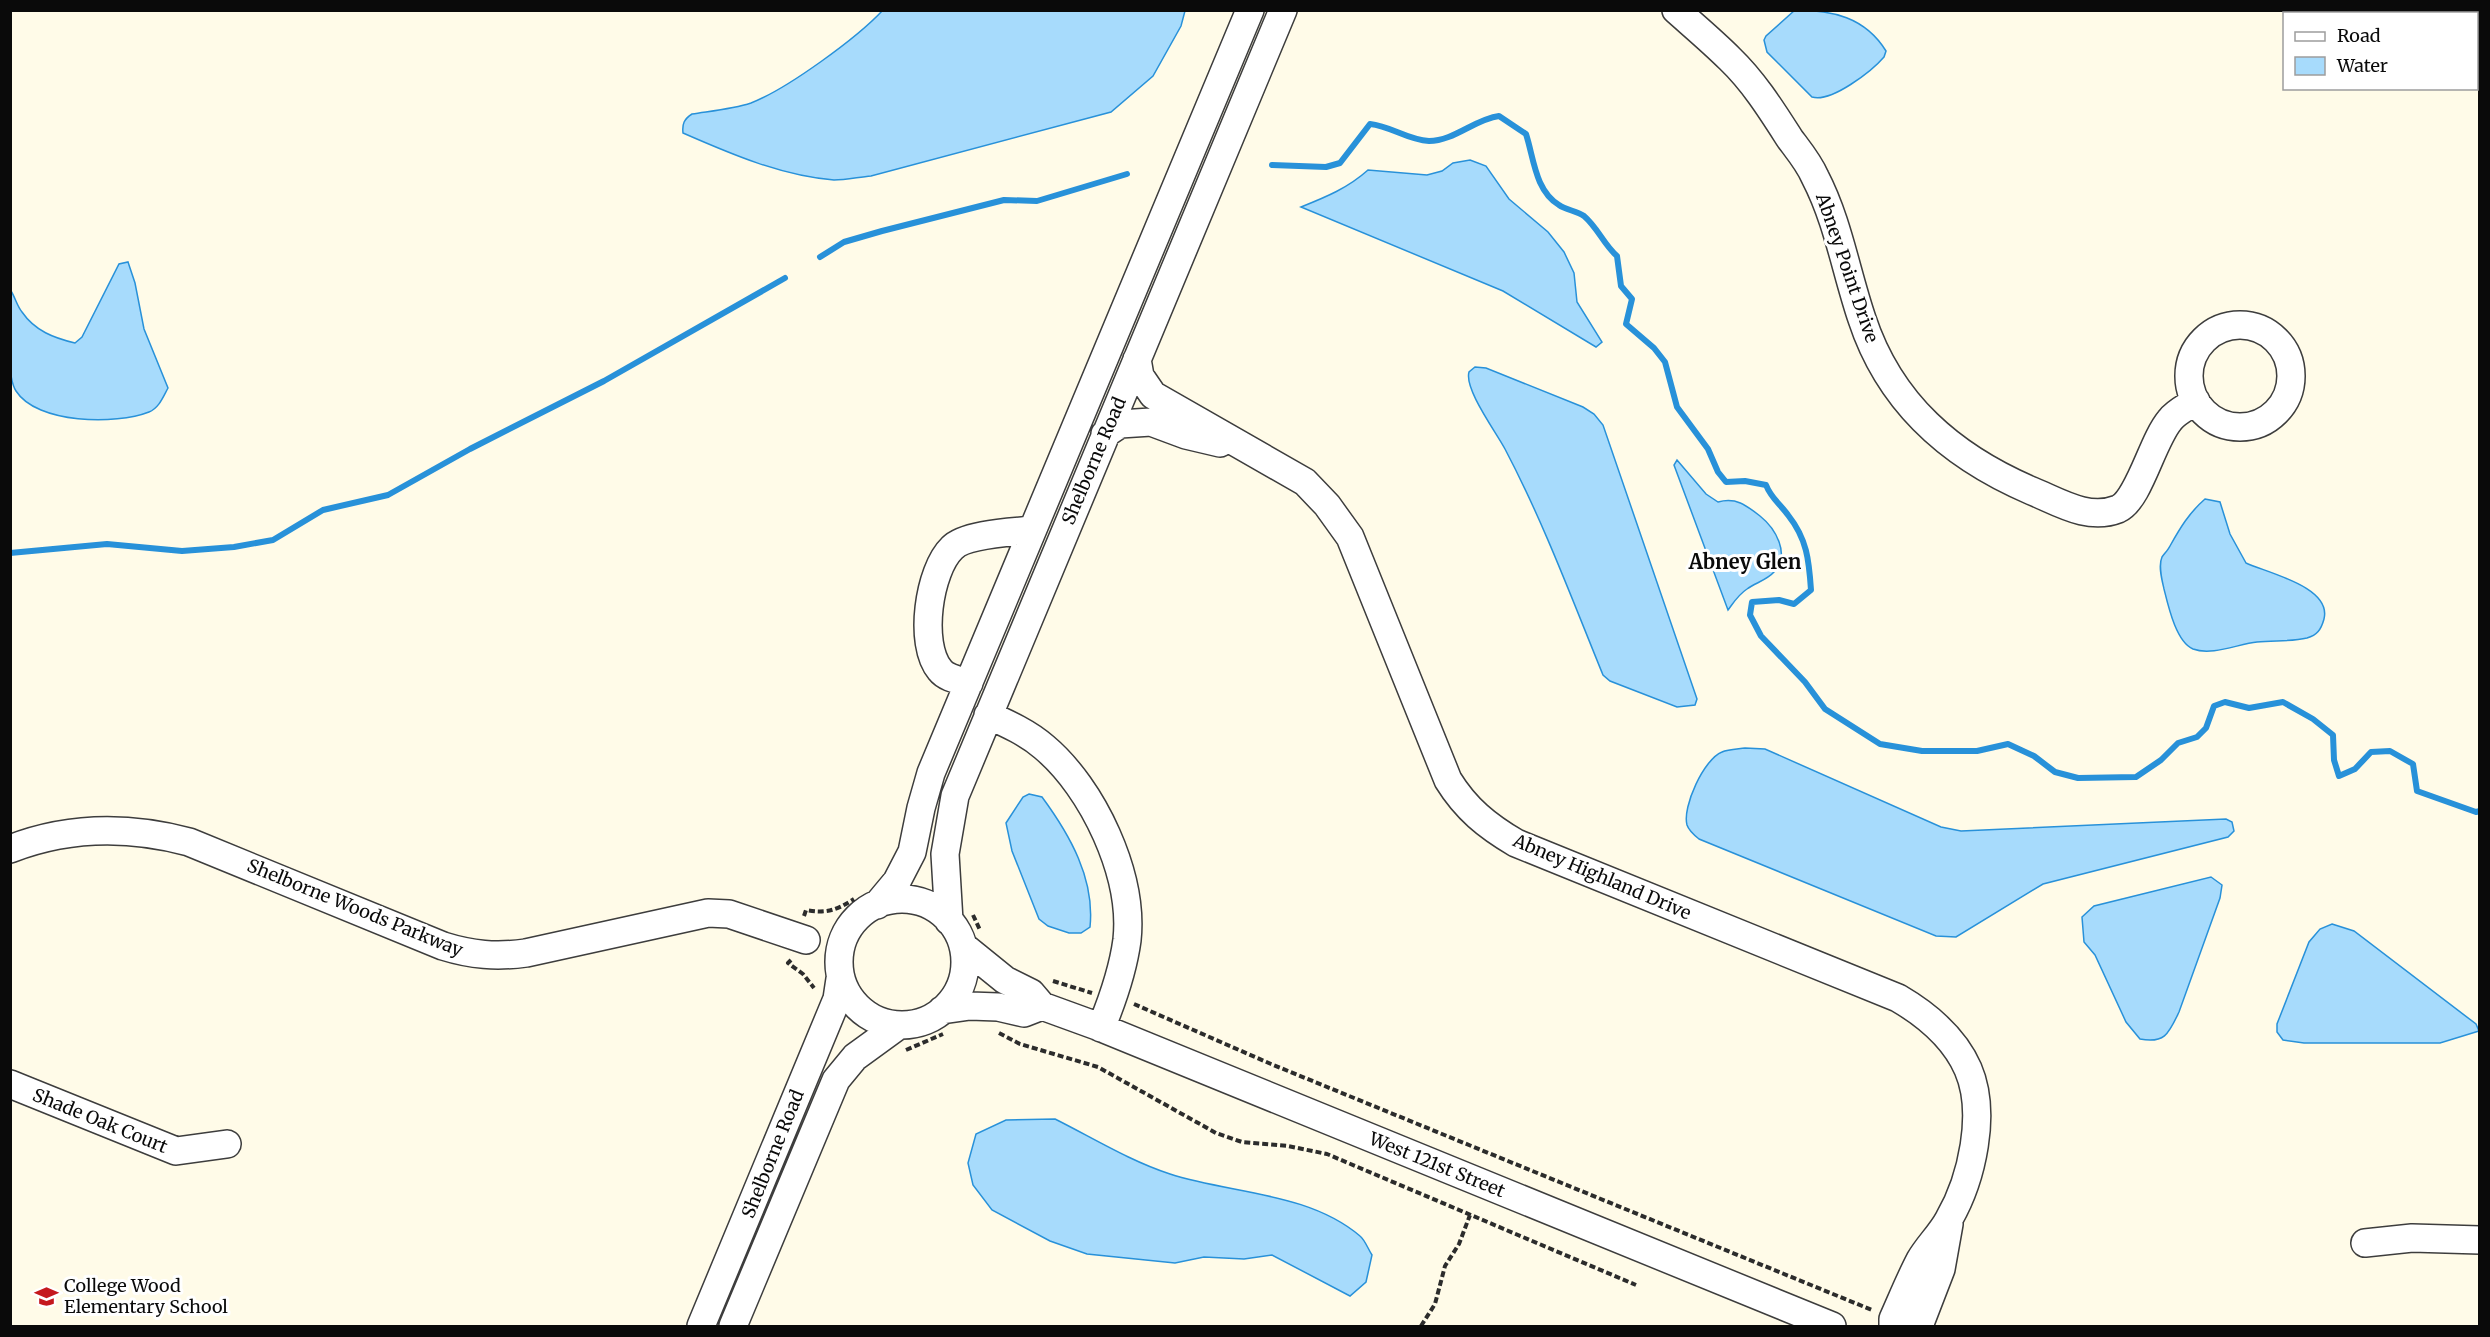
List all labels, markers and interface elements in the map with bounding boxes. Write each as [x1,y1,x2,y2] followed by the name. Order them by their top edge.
[2283,12,2478,90] legend
[2337,24,2381,47] text: Road
[2336,54,2388,77] text: Water
[1811,189,1884,346] street label: Abney Point Drive
[1056,393,1131,528] street label: Shelborne Road
[1688,549,1802,574] district label: Abney Glen
[1509,828,1695,924] street label: Abney Highland Drive
[244,854,467,962] street label: Shelborne Woods Parkway
[29,1083,171,1158] street label: Shade Oak Court
[736,1086,809,1221] street label: Shelborne Road
[1365,1126,1508,1202] street label: West 121st Street
[64,1274,228,1318] place label: College Wood Elementary School
[33,1283,59,1309] school or university icon: College Wood Elementary School

